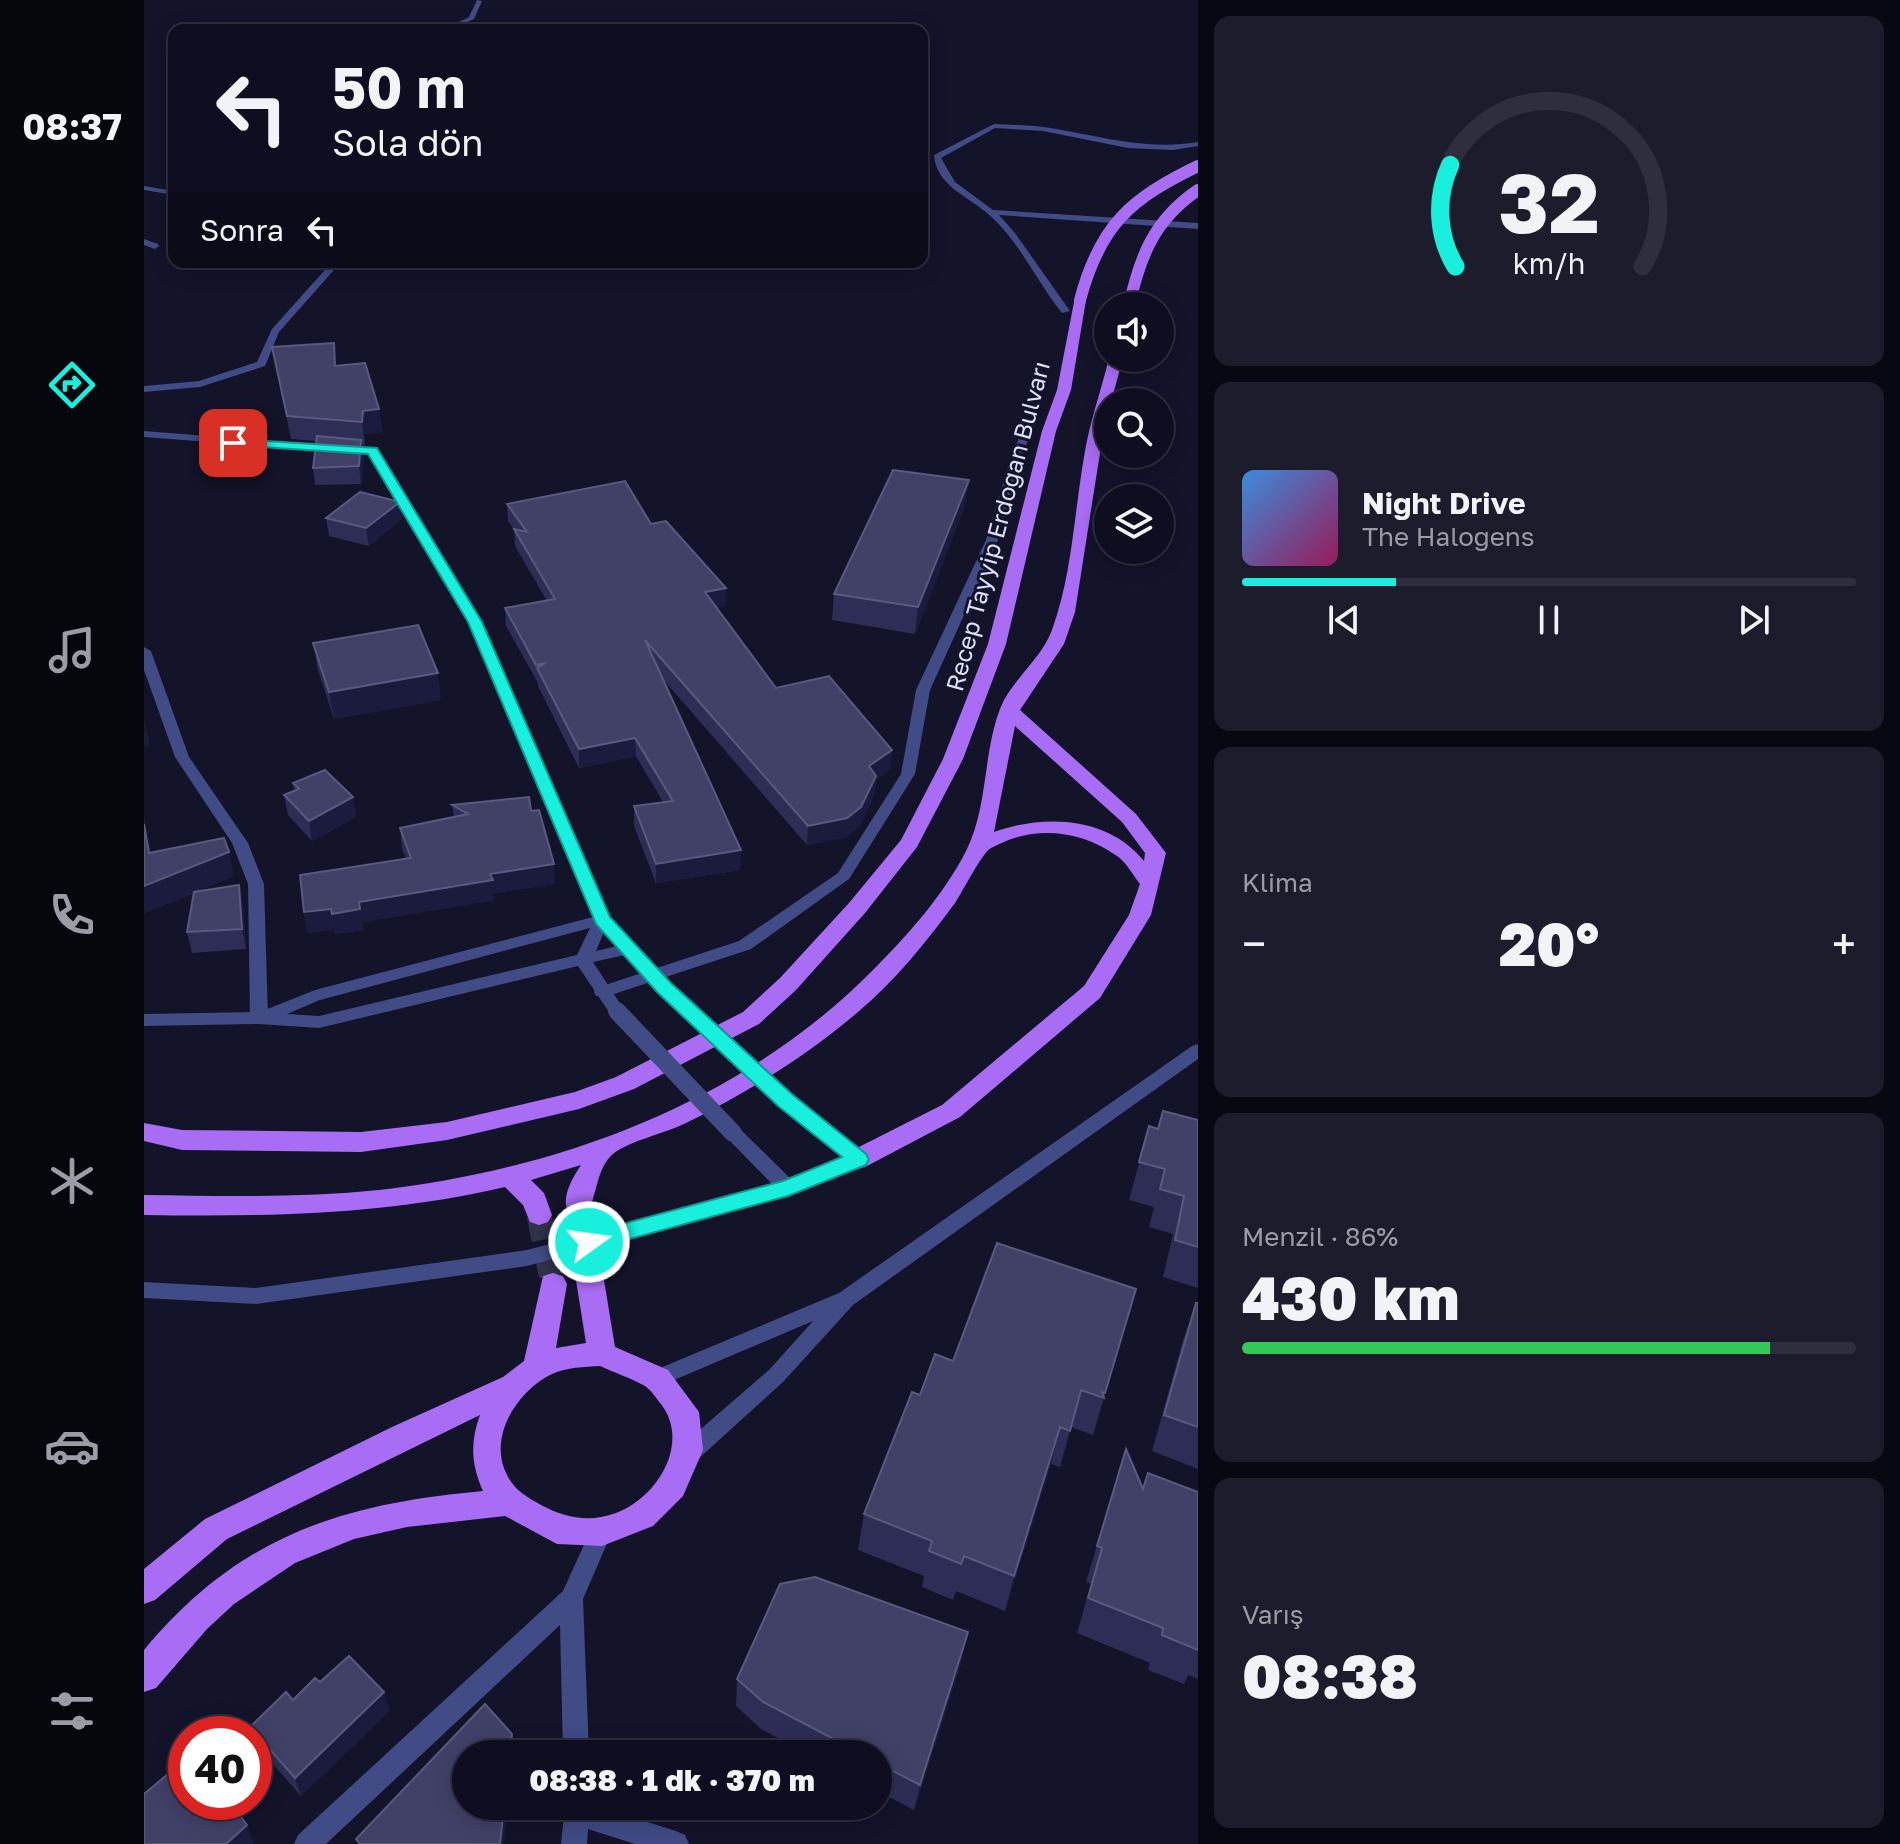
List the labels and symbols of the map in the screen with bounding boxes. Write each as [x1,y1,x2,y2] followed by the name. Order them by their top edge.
[939,358,1055,694] street label: Recep Tayyip Erdoğan Bulvarı
[199,409,267,477] pin
[547,1200,631,1284] position arrow
[168,1716,272,1820] speed limit sign: 40

